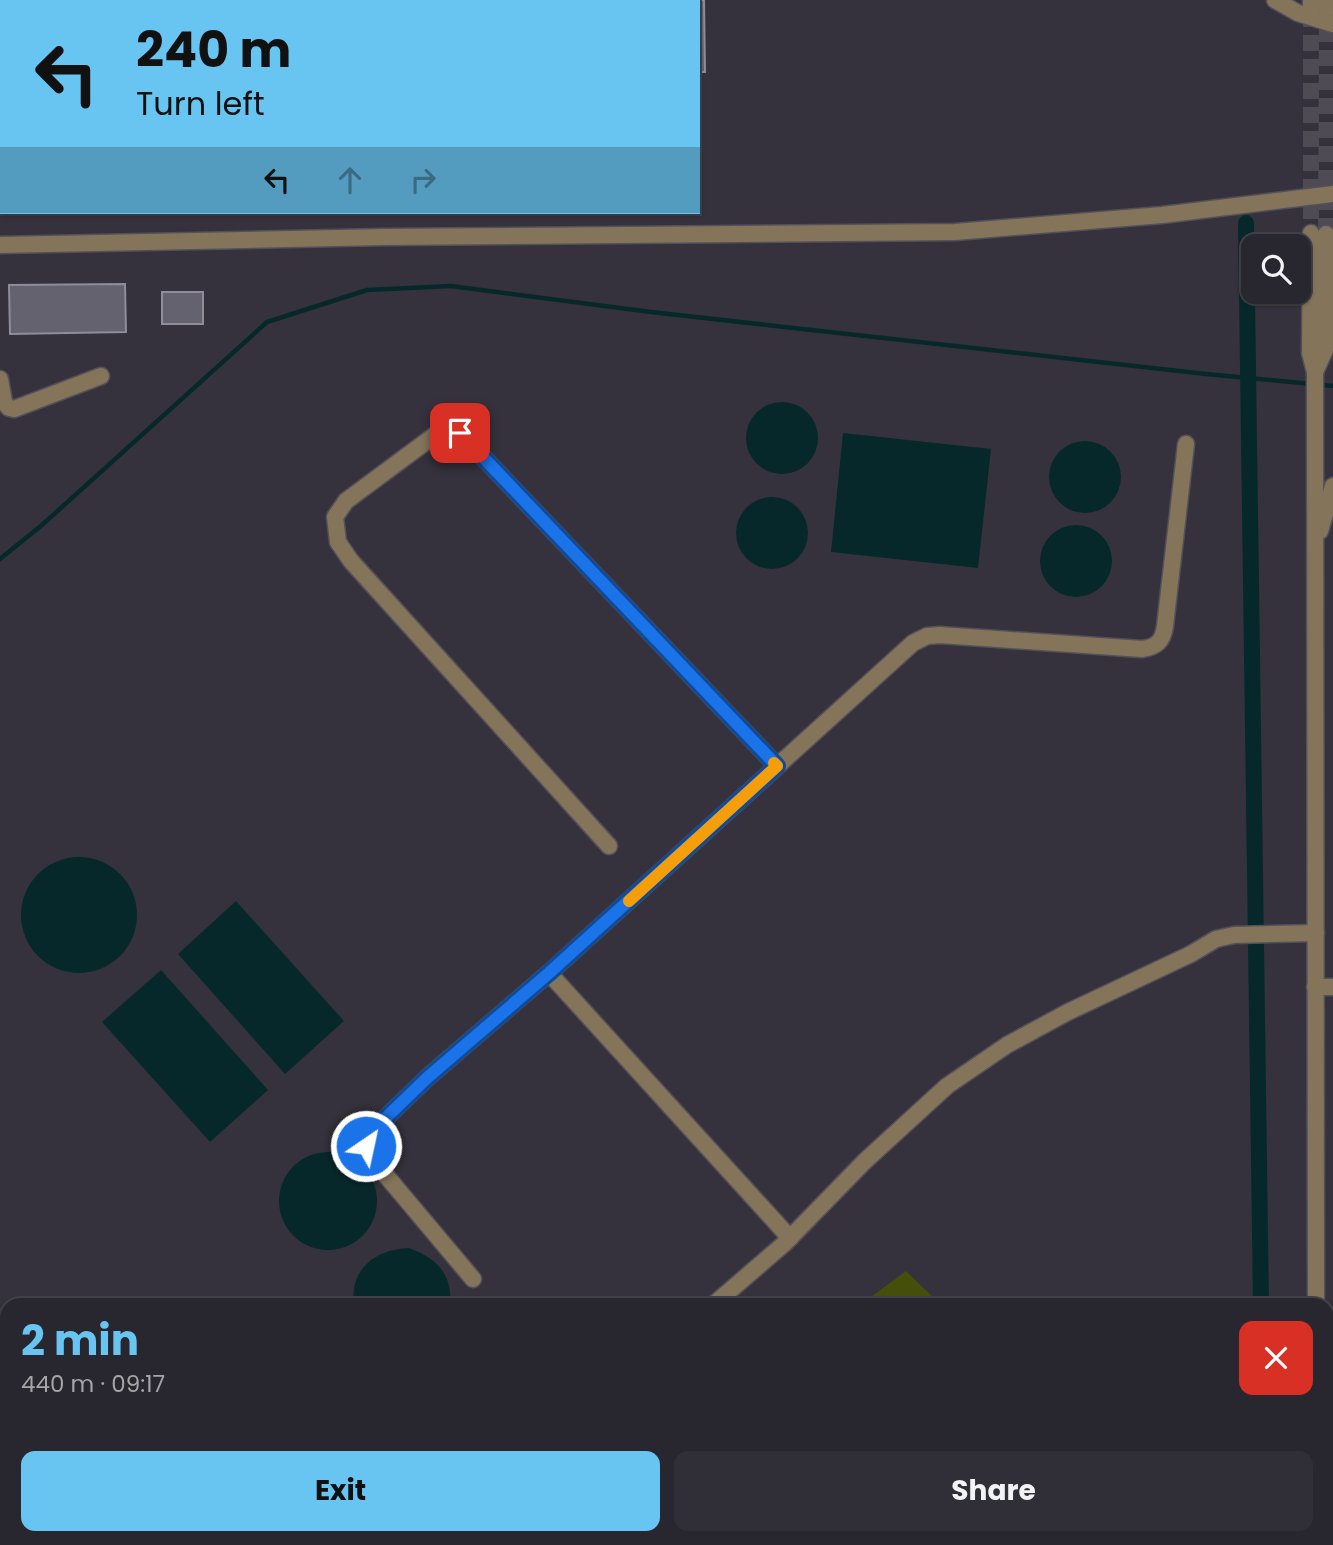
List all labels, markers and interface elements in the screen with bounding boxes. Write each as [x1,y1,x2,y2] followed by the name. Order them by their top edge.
[136,16,291,84] text: 240 m
[21,28,112,119] icon: left
[136,81,265,126] text: Turn left
[258,161,296,199] icon: left
[331,161,369,199] icon: ahead
[404,161,442,199] icon: right
[1241,234,1311,304] map controls
[1241,234,1311,304] button: search
[430,403,490,463] pin
[441,414,479,452] icon: arrive
[329,1109,403,1183] position arrow
[21,1311,139,1370] text: 2 min
[1239,1321,1313,1395] button: close
[21,1368,165,1400] text: 440 m · 09:17
[21,1451,660,1531] button: Exit
[674,1451,1313,1531] button: Share

